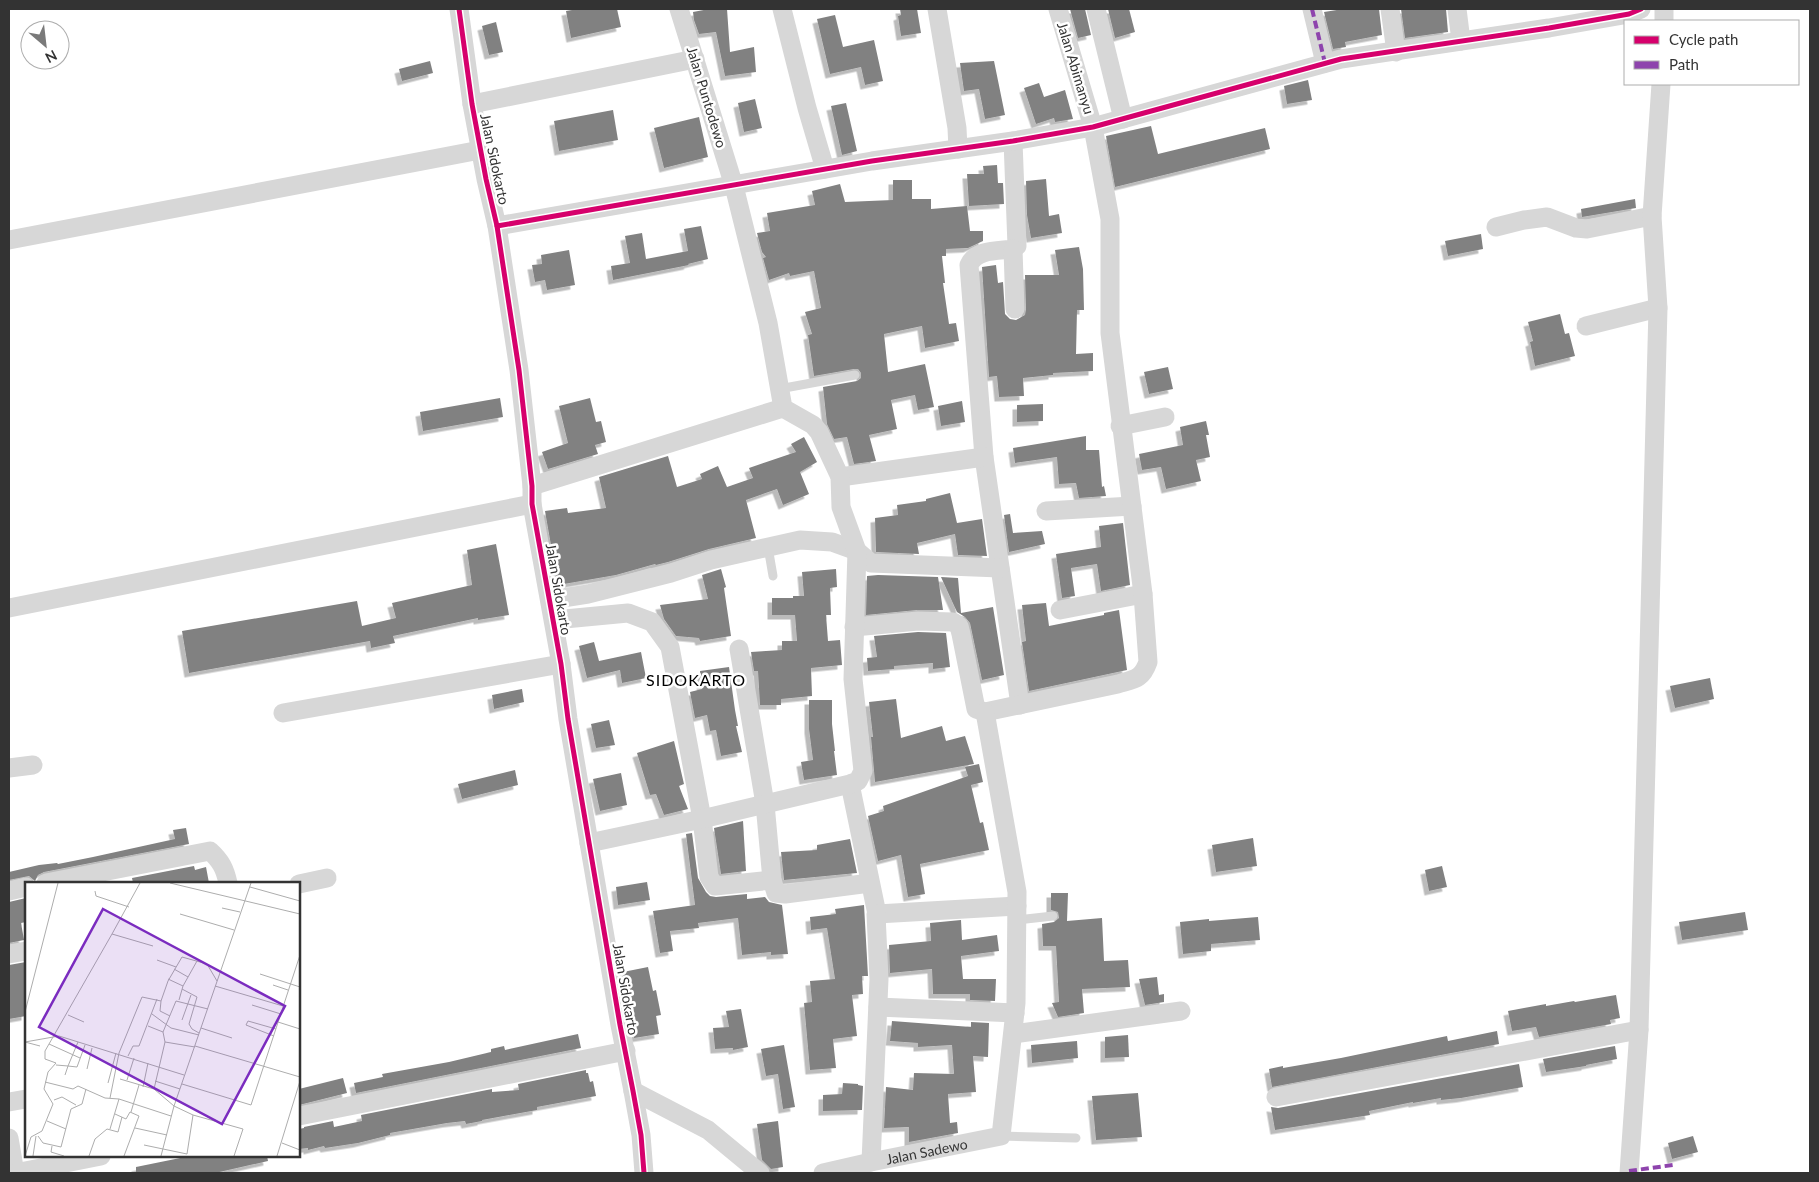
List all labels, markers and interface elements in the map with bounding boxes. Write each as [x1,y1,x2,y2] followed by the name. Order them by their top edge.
[20,20,70,70] north arrow
[1054,20,1098,116] street label: Jalan Abimanyu
[1624,20,1799,85] legend
[1669,30,1738,48] text: Cycle path
[684,44,730,150] street label: Jalan Puntodewo
[43,47,60,67] text: N
[1669,55,1699,73] text: Path
[477,112,513,206] street label: Jalan Sidokarto
[543,542,575,636] street label: Jalan Sidokarto
[646,670,746,689] district label: SIDOKARTO
[25,882,300,1157] inset map
[610,942,642,1036] street label: Jalan Sidokarto
[884,1134,969,1167] street label: Jalan Sadewo

